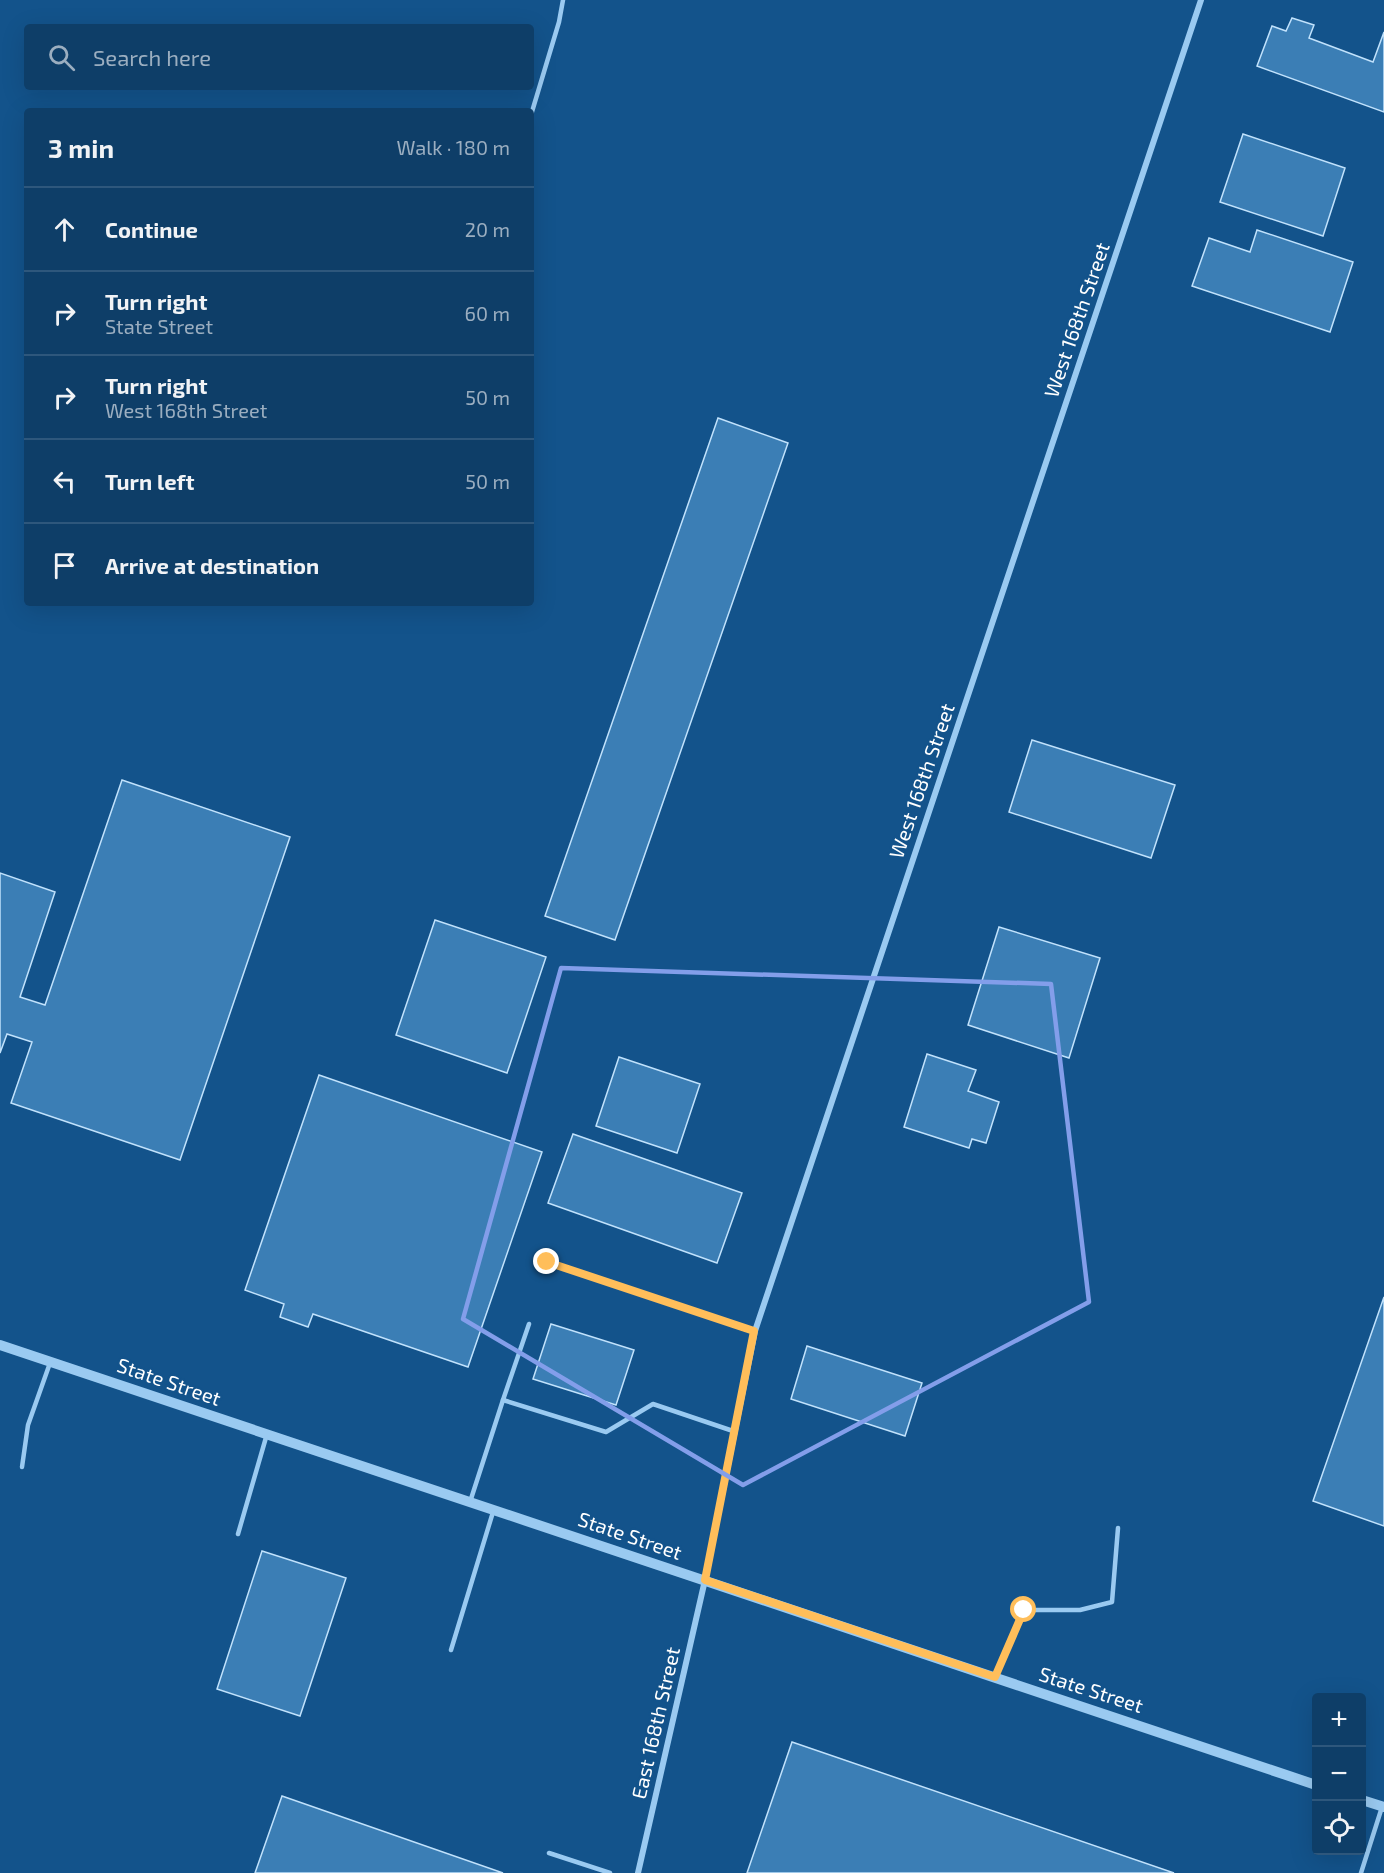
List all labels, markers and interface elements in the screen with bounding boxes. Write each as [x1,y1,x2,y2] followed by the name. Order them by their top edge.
[24,24,534,90] search box
[45,41,78,74] icon: search
[93,44,211,70] text: Search here
[48,132,114,163] text: 3 min
[397,135,510,159] text: Walk · 180 m
[48,213,81,246] icon: ahead
[105,216,198,242] text: Continue
[465,217,510,241] text: 20 m
[1038,239,1114,400] street label: West 168th Street
[105,288,207,314] text: Turn right
[48,297,81,330] icon: right
[465,301,510,325] text: 60 m
[105,314,213,338] text: State Street
[105,372,207,398] text: Turn right
[48,381,81,414] icon: right
[465,385,510,409] text: 50 m
[105,398,267,422] text: West 168th Street
[48,465,81,498] icon: left
[105,468,194,494] text: Turn left
[465,469,510,493] text: 50 m
[48,549,81,582] icon: arrive
[105,552,319,578] text: Arrive at destination
[883,700,959,861] street label: West 168th Street
[533,1248,559,1274] route end
[114,1352,225,1410] street label: State Street
[575,1506,686,1564] street label: State Street
[1010,1596,1036,1622] route start
[626,1644,684,1801] street label: East 168th Street
[1036,1661,1147,1717] street label: State Street
[1312,1693,1366,1855] map controls
[1312,1693,1366,1747] button: +
[1312,1747,1366,1801] button: −
[1312,1801,1366,1855] button: locate

